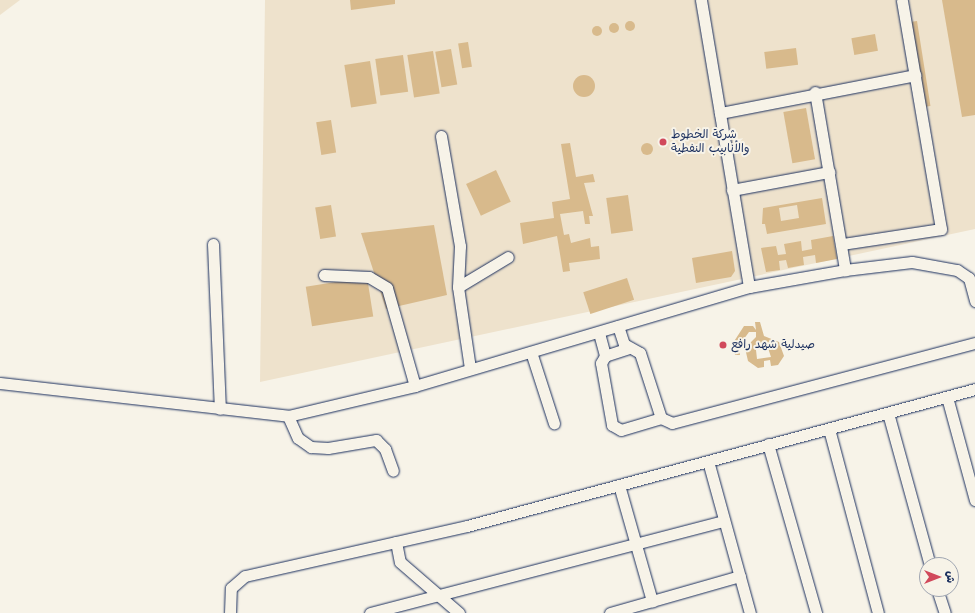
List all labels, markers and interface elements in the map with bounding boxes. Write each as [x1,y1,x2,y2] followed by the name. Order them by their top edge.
[671,128,750,156] place label: شركة الخطوط والأنابيب النفطية
[658,137,668,147] marker: شركة الخطوط والأنابيب النفطية
[731,338,815,352] place label: صيدلية شهد رافع
[718,340,728,350] marker: صيدلية شهد رافع
[919,557,959,597] north arrow
[943,571,958,583] text: ش

